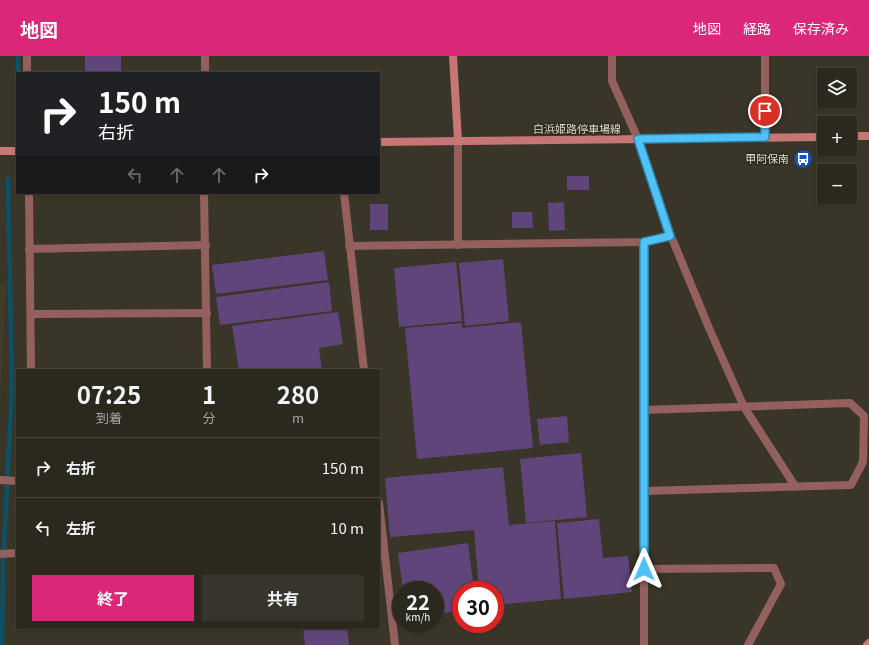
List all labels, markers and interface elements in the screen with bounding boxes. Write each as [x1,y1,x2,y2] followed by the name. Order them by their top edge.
[20,15,58,42] text: 地図
[693,18,721,38] text: 地図
[743,18,771,38] text: 経路
[793,18,849,38] text: 保存済み
[817,68,857,204] map controls
[817,68,857,108] button: layers
[98,81,181,121] text: 150 m
[32,88,84,140] icon: right
[748,94,782,128] pin
[754,100,776,122] icon: arrive
[817,116,857,156] button: +
[98,118,134,144] text: 右折
[533,120,621,136] street label: 白浜姫路停車場線
[792,148,814,170] bus stop icon: 甲阿保南
[745,150,789,166] place label: 甲阿保南
[124,164,146,186] icon: left
[166,164,188,186] icon: ahead
[208,164,230,186] icon: ahead
[250,164,272,186] icon: right
[817,164,857,204] button: −
[77,376,141,411] text: 07:25
[202,376,216,411] text: 1
[277,376,319,411] text: 280
[96,408,122,427] text: 到着
[202,408,215,427] text: 分
[292,408,304,427] text: m
[32,457,54,479] icon: right
[66,457,96,478] text: 右折
[322,457,364,478] text: 150 m
[32,517,54,539] icon: left
[66,517,96,538] text: 左折
[330,517,364,538] text: 10 m
[623,548,665,590] position arrow
[32,575,194,621] button: 終了
[202,575,364,621] button: 共有
[452,581,504,633] speed limit sign: 30
[406,587,430,616] text: 22
[406,609,430,624] text: km/h

